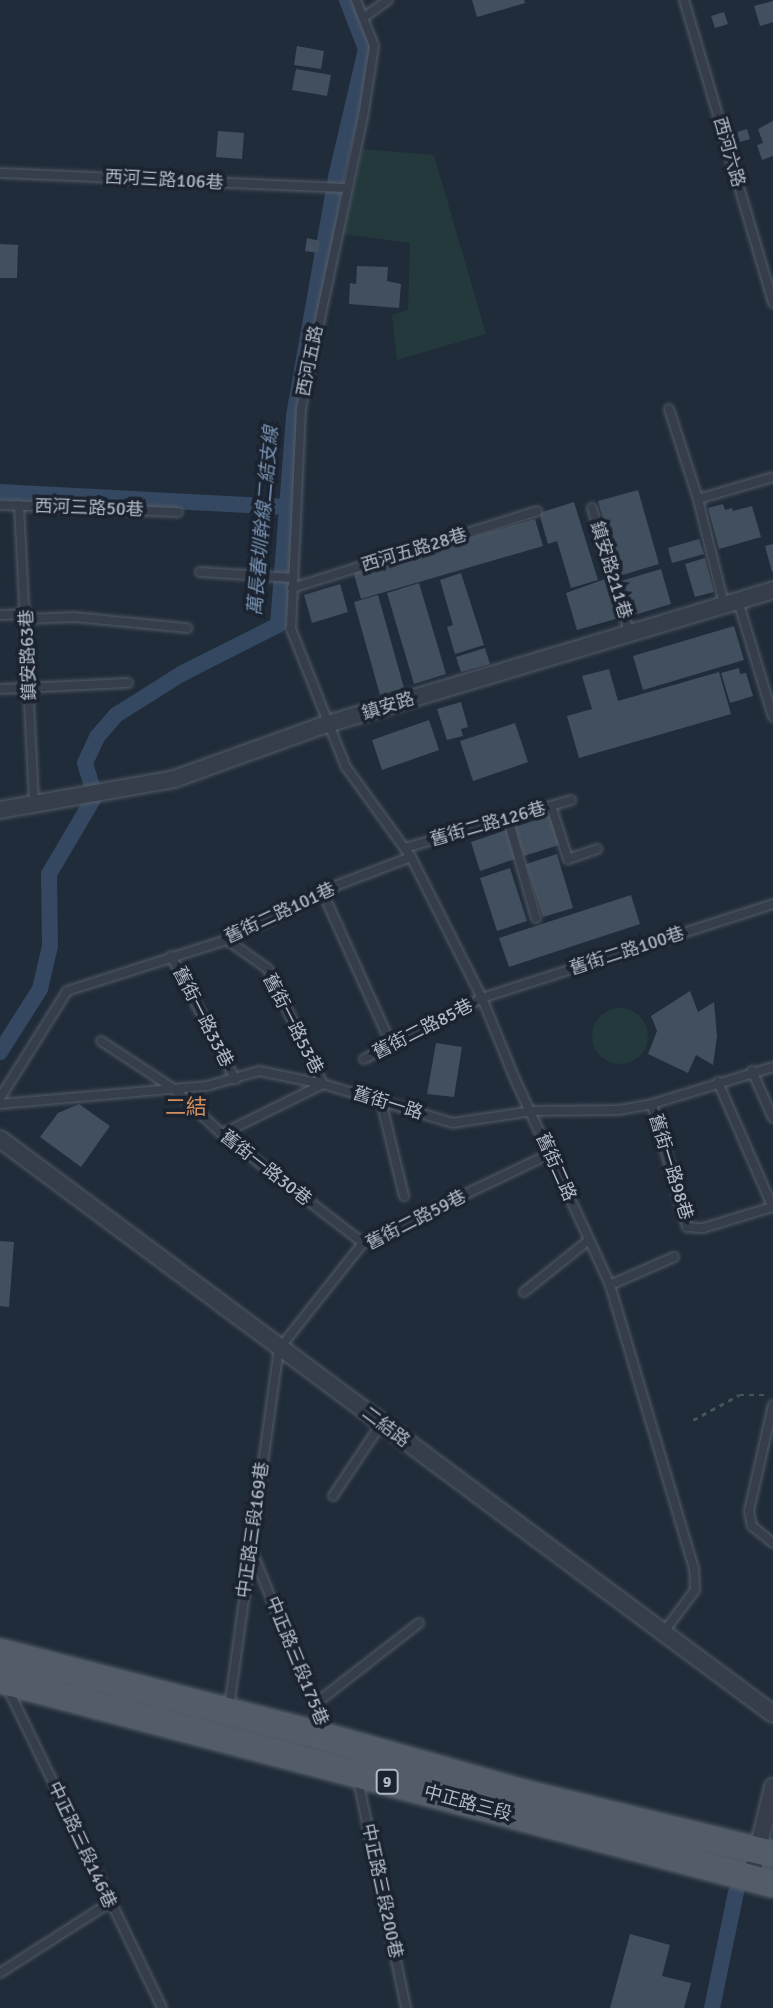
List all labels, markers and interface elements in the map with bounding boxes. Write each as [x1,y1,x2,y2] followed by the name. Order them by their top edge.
[709,114,749,190] street label: 西河六路
[104,166,224,194] street label: 西河三路106巷
[293,324,327,398] street label: 西河五路
[244,425,284,617] water label: 萬長春圳幹線二結支線
[34,495,144,521] street label: 西河三路50巷
[586,518,636,622] street label: 鎮安路211巷
[359,524,469,576] street label: 西河五路28巷
[16,609,40,701] street label: 鎮安路63巷
[359,688,417,724] street label: 鎮安路
[428,797,548,851] street label: 舊街二路126巷
[221,878,339,948] street label: 舊街二路101巷
[567,922,687,980] street label: 舊街二路100巷
[169,963,237,1071] street label: 舊街一路33巷
[259,970,327,1078] street label: 舊街一路53巷
[369,995,477,1063] street label: 舊街二路85巷
[350,1082,426,1124] street label: 舊街一路
[165,1094,207,1120] district label: 二結
[645,1112,697,1222] street label: 舊街一路98巷
[216,1126,316,1210] street label: 舊街一路30巷
[531,1130,581,1204] street label: 舊街二路
[362,1186,470,1254] street label: 舊街二路59巷
[358,1402,414,1452] street label: 二結路
[233,1461,273,1599] street label: 中正路三段169巷
[261,1593,333,1729] street label: 中正路三段175巷
[375,1770,399,1795] road number: 9
[43,1778,121,1912] street label: 中正路三段146巷
[422,1781,514,1825] street label: 中正路三段
[357,1822,407,1960] street label: 中正路三段200巷

